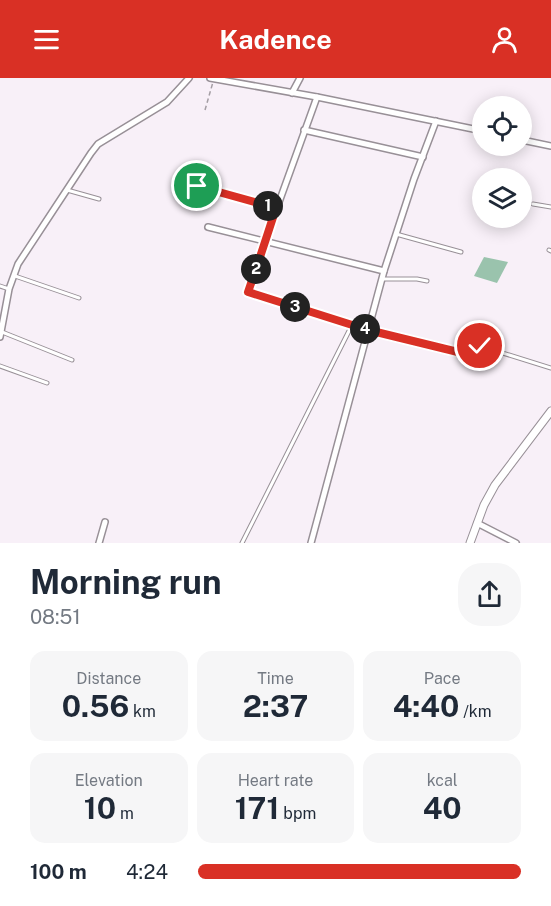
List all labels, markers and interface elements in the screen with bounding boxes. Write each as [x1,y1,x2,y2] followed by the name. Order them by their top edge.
[30,23,63,56] icon: menu
[219,23,332,55] text: Kadence
[488,23,521,56] icon: person
[472,96,532,228] map controls
[472,96,532,156] button: locate
[171,160,222,211] pin
[472,168,532,228] button: layers
[180,169,213,202] icon: arrive
[253,191,283,221] pin: 1
[265,196,271,215] text: 1
[241,254,271,284] pin: 2
[251,259,261,278] text: 2
[280,292,310,322] pin: 3
[290,297,300,316] text: 3
[350,314,380,344] pin: 4
[360,319,370,338] text: 4
[454,320,505,371] pin
[463,329,496,362] icon: check
[30,563,222,601] text: Morning run
[458,563,521,626] button: share
[30,605,81,629] text: 08:51
[76,669,141,688] text: Distance
[257,669,294,688] text: Time
[424,669,460,688] text: Pace
[62,688,129,724] text: 0.56
[243,688,308,724] text: 2:37
[393,688,459,724] text: 4:40
[129,702,156,721] text: km
[459,702,492,721] text: /km
[75,771,143,790] text: Elevation
[238,771,313,790] text: Heart rate
[427,771,458,790] text: kcal
[84,790,116,826] text: 10
[235,790,279,826] text: 171
[423,790,462,826] text: 40
[116,804,134,823] text: m
[279,804,316,823] text: bpm
[30,860,87,884] text: 100 m
[126,860,168,884] text: 4:24

